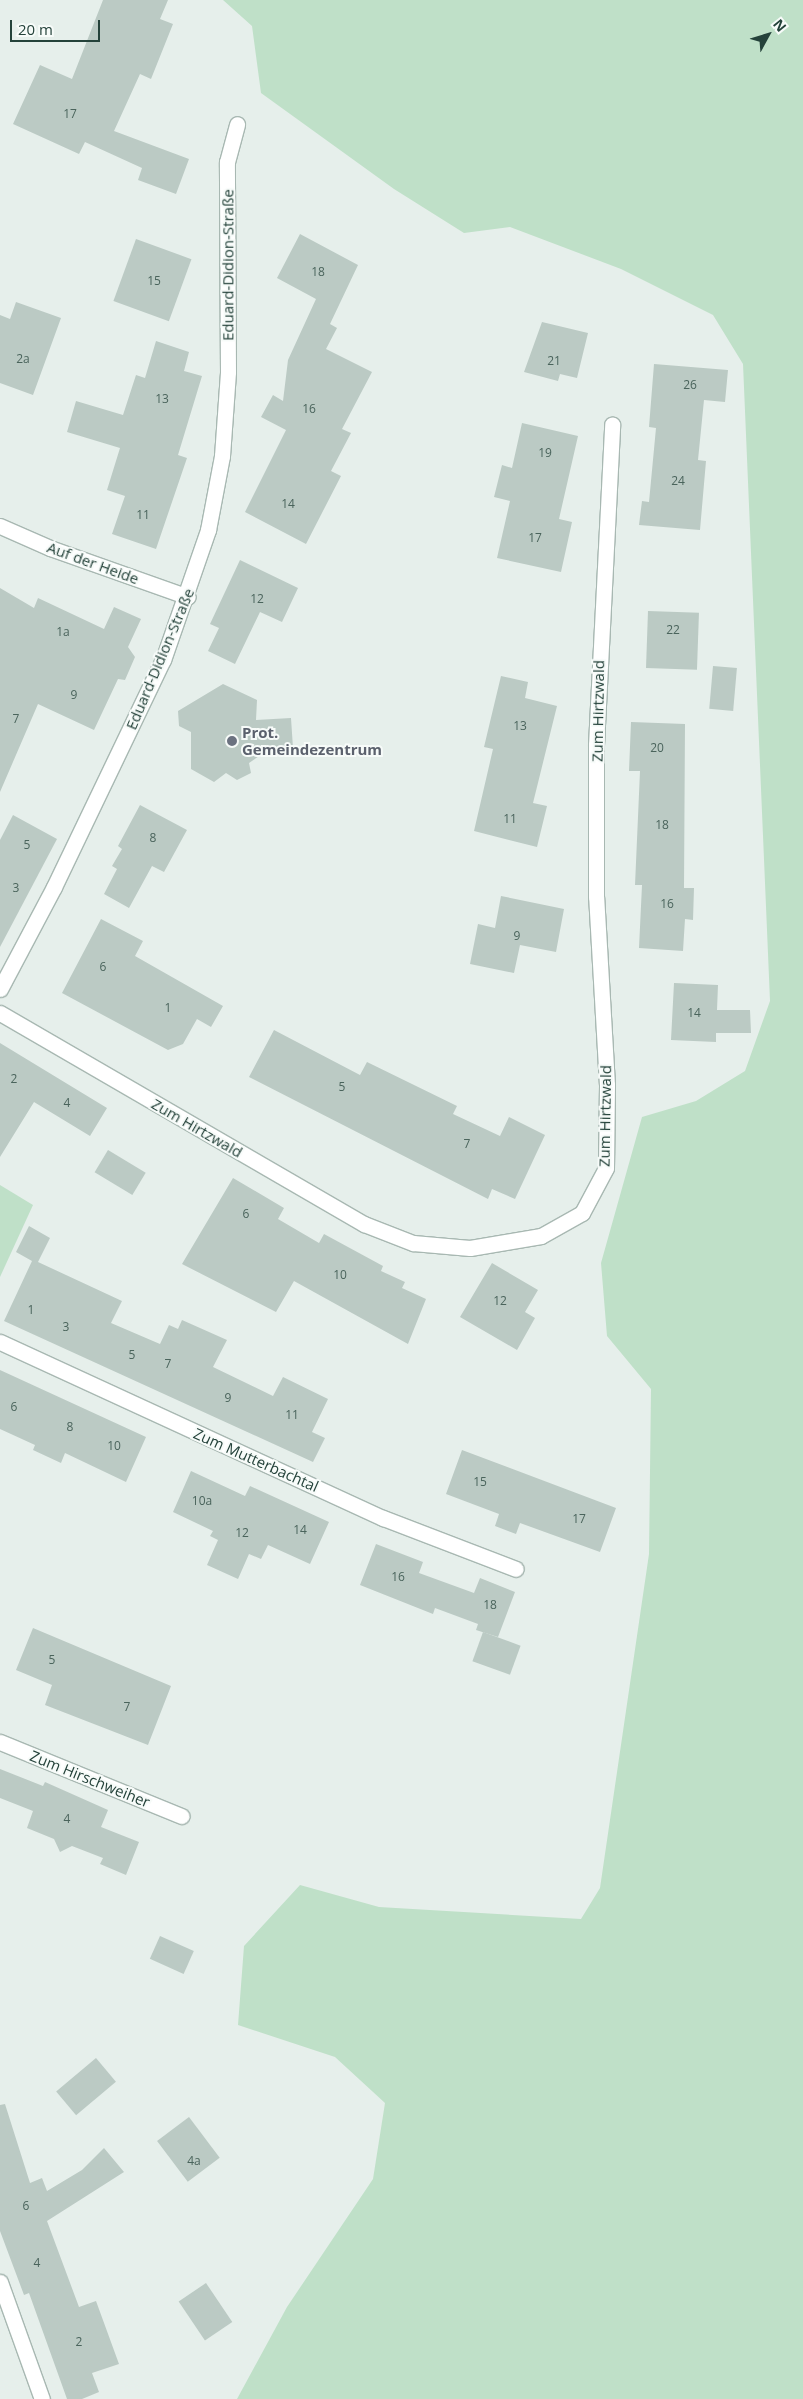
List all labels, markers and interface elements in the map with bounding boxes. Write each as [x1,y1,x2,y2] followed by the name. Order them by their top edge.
[12,10,102,42] scale bar
[743,10,793,60] north arrow
[769,15,791,36] text: N
[18,19,53,39] text: 20 m
[63,107,77,121] house number: 17
[219,189,237,341] street label: Eduard-Didion-Straße
[311,265,325,279] house number: 18
[147,274,161,288] house number: 15
[16,352,30,366] house number: 2a
[547,354,561,368] house number: 21
[683,378,697,392] house number: 26
[155,392,169,406] house number: 13
[302,402,316,416] house number: 16
[538,446,552,460] house number: 19
[671,474,685,488] house number: 24
[281,497,295,511] house number: 14
[136,508,150,522] house number: 11
[528,531,542,545] house number: 17
[45,538,141,588] street label: Auf der Heide
[122,586,198,732] street label: Eduard-Didion-Straße
[250,592,264,606] house number: 12
[666,623,680,637] house number: 22
[56,625,70,639] house number: 1a
[588,660,608,762] street label: Zum Hirtzwald
[71,688,77,702] house number: 9
[13,712,19,726] house number: 7
[513,719,527,733] house number: 13
[242,723,382,758] place label: Prot. Gemeindezentrum
[226,735,238,747] marker: Prot. Gemeindezentrum
[650,741,664,755] house number: 20
[503,812,517,826] house number: 11
[655,818,669,832] house number: 18
[150,831,156,845] house number: 8
[24,838,30,852] house number: 5
[13,881,19,895] house number: 3
[660,897,674,911] house number: 16
[514,929,520,943] house number: 9
[100,960,106,974] house number: 6
[165,1001,171,1015] house number: 1
[687,1006,701,1020] house number: 14
[595,1065,615,1167] street label: Zum Hirtzwald
[11,1072,17,1086] house number: 2
[339,1080,345,1094] house number: 5
[148,1095,246,1161] street label: Zum Hirtzwald
[64,1096,70,1110] house number: 4
[464,1137,470,1151] house number: 7
[243,1207,249,1221] house number: 6
[333,1268,347,1282] house number: 10
[493,1294,507,1308] house number: 12
[28,1303,34,1317] house number: 1
[63,1320,69,1334] house number: 3
[129,1348,135,1362] house number: 5
[165,1357,171,1371] house number: 7
[225,1391,231,1405] house number: 9
[11,1400,17,1414] house number: 6
[285,1408,299,1422] house number: 11
[67,1420,73,1434] house number: 8
[191,1424,321,1496] street label: Zum Mutterbachtal
[107,1439,121,1453] house number: 10
[473,1475,487,1489] house number: 15
[192,1494,212,1508] house number: 10a
[572,1512,586,1526] house number: 17
[293,1523,307,1537] house number: 14
[235,1526,249,1540] house number: 12
[391,1570,405,1584] house number: 16
[483,1598,497,1612] house number: 18
[49,1653,55,1667] house number: 5
[124,1700,130,1714] house number: 7
[27,1747,153,1811] street label: Zum Hirschweiher
[64,1812,70,1826] house number: 4
[187,2154,201,2168] house number: 4a
[23,2199,29,2213] house number: 6
[34,2256,40,2270] house number: 4
[76,2335,82,2349] house number: 2

